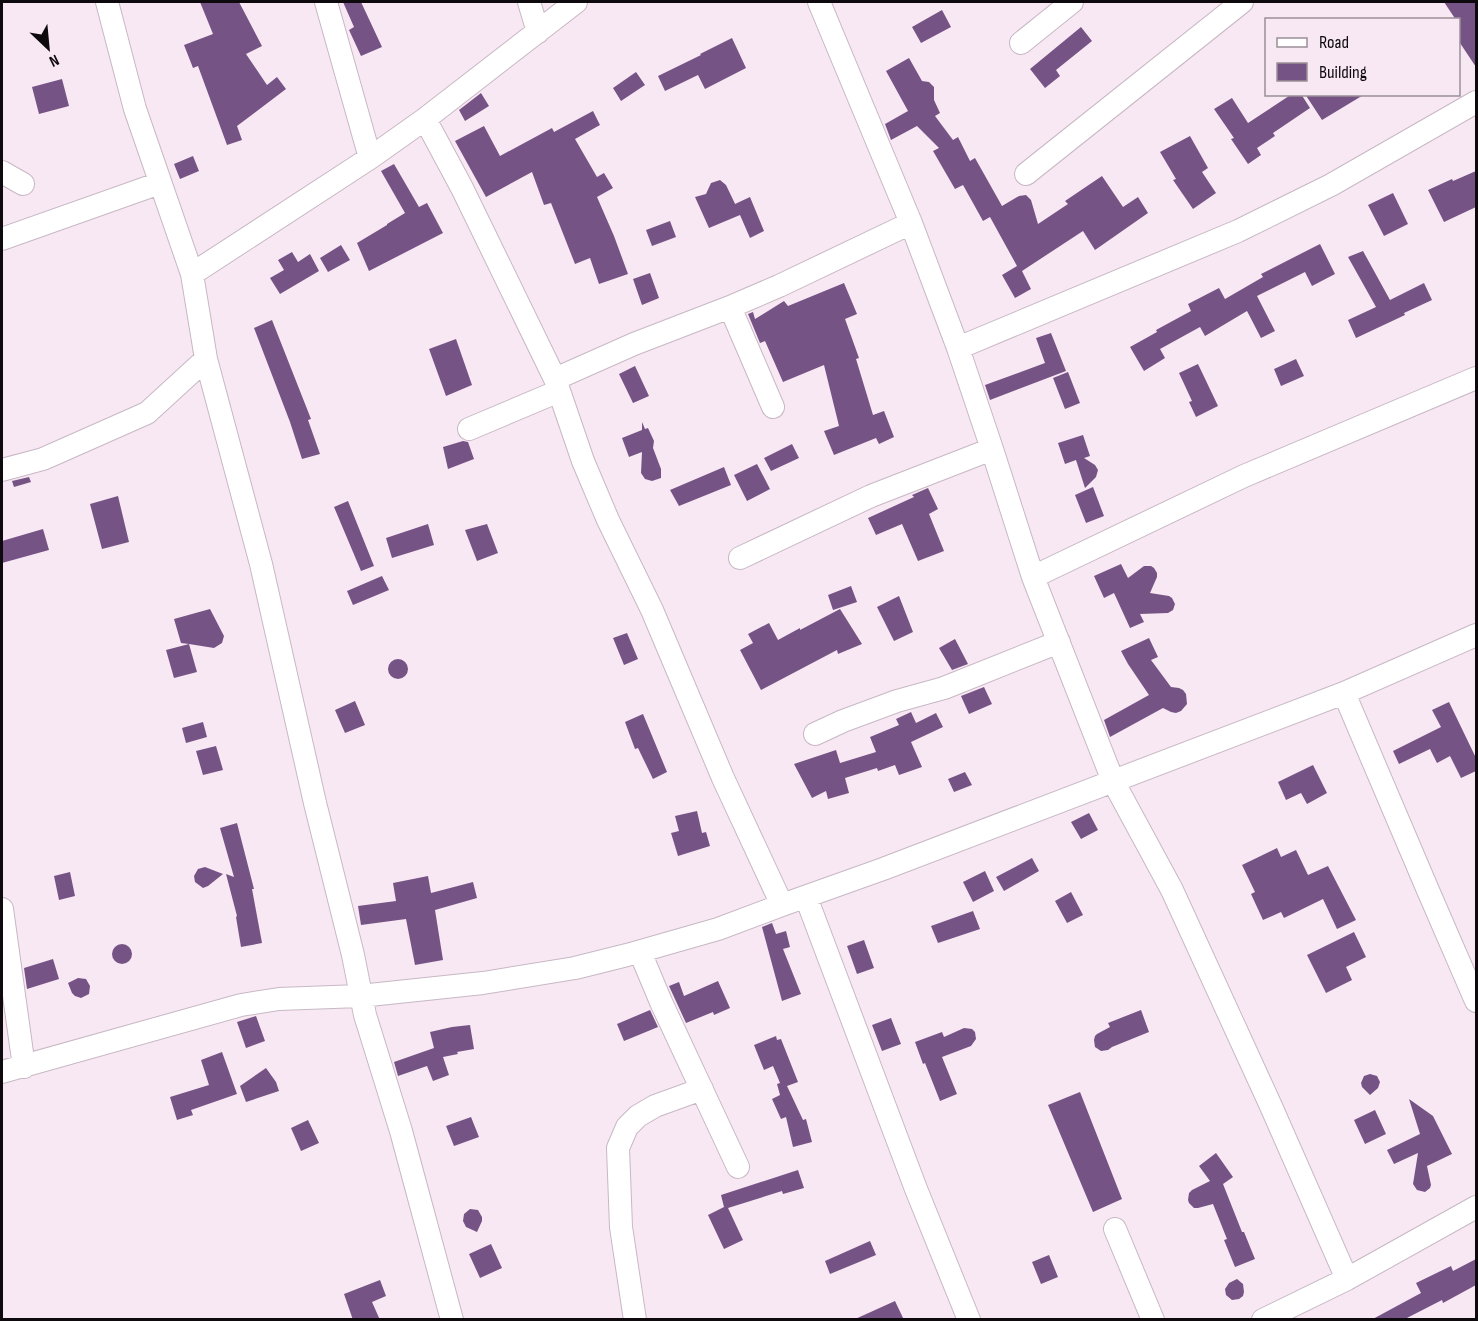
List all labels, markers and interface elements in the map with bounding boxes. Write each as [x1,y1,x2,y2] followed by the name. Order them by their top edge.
[18,18,78,78] north arrow
[1265,18,1460,96] legend
[1319,32,1349,53] text: Road
[46,50,62,71] text: N
[1319,62,1367,83] text: Building

